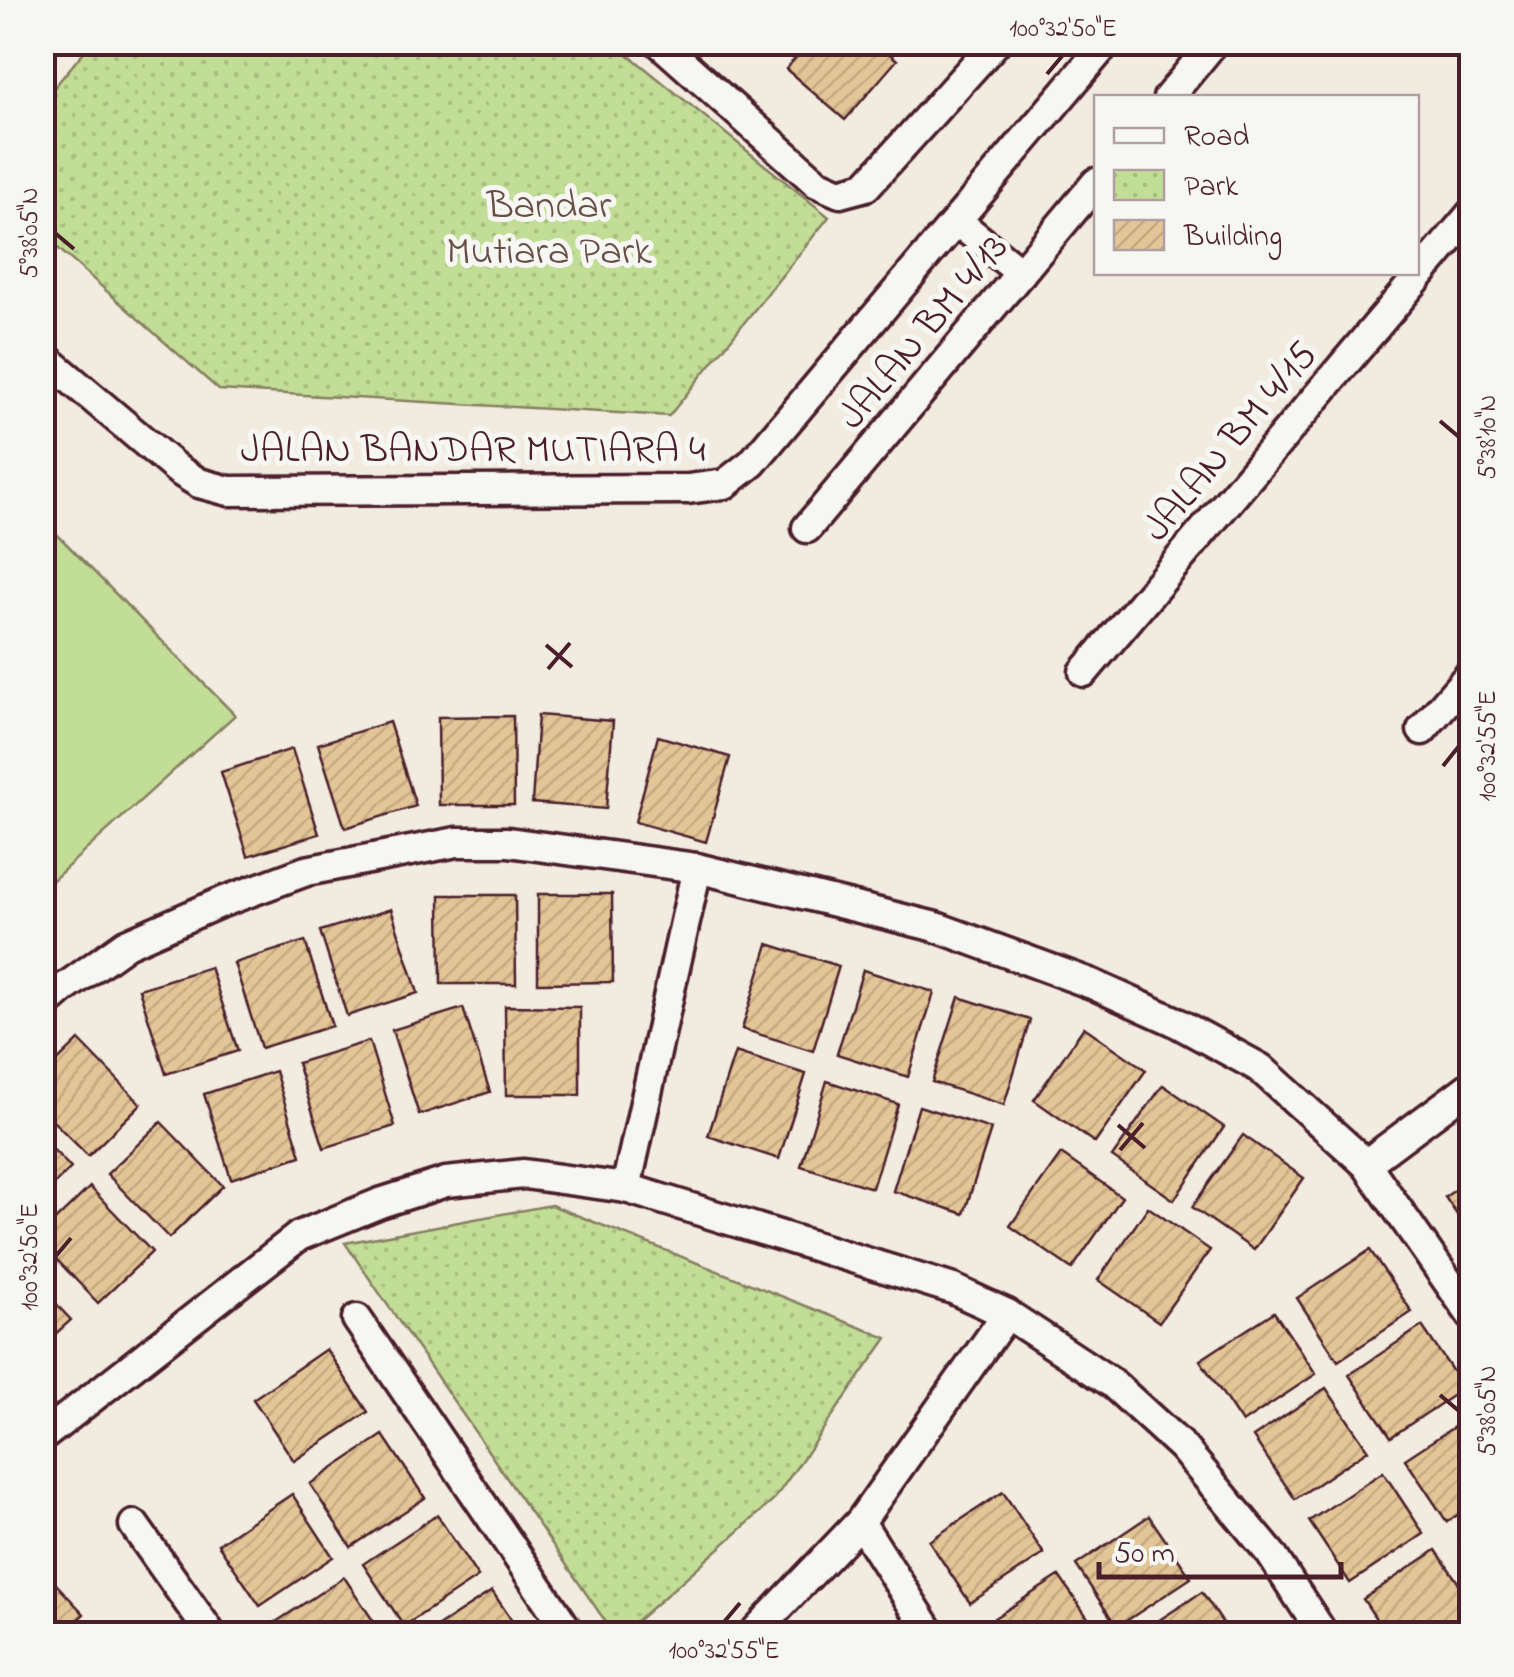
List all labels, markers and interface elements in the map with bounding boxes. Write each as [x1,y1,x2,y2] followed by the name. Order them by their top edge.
[1009,12,1117,48] text: 100°32'50"E
[1094,95,1419,275] legend
[1184,116,1249,160] text: Road
[1184,166,1239,210] text: Park
[446,178,652,283] park label: Bandar Mutiara Park
[13,187,49,279] text: 5°38'05"N
[1183,216,1282,260] text: Building
[825,222,1024,444] street label: JALAN BM 4/13
[1130,330,1333,556] street label: JALAN BM 4/15
[1471,395,1507,479] text: 5°38'10"N
[240,422,706,481] street label: JALAN BANDAR MUTIARA 4
[1471,690,1507,802] text: 100°32'55"E
[13,1203,49,1311] text: 100°32'50"E
[1471,1365,1507,1457] text: 5°38'05"N
[1099,1517,1342,1579] scale bar
[1114,1533,1175,1577] text: 50 m
[668,1634,780,1670] text: 100°32'55"E

